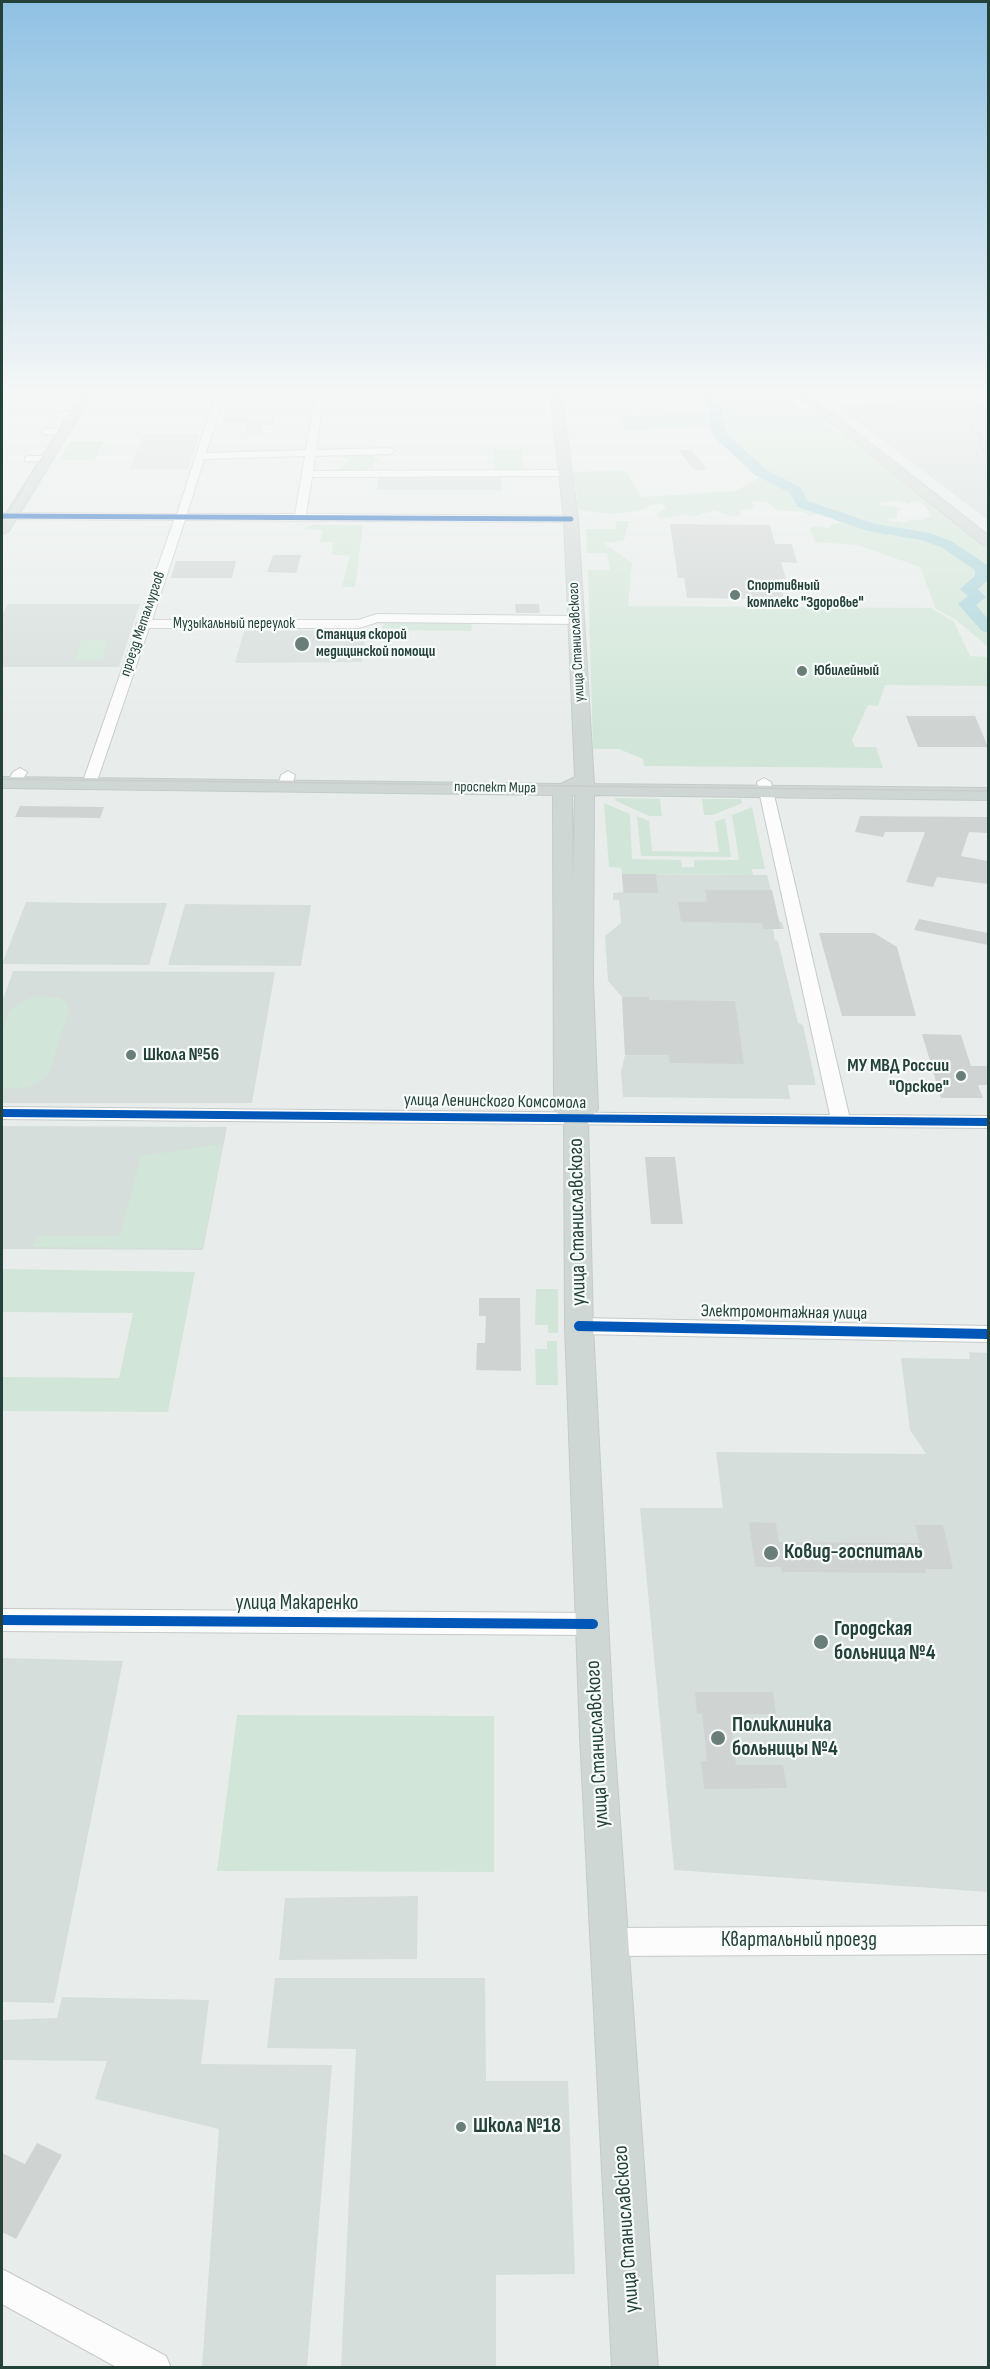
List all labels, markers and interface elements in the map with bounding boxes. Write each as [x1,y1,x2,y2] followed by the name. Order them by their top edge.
[117,569,169,679] street label: проезд Металлургов
[747,577,864,612] place label: Спортивный комплекс "Здоровье"
[565,582,589,702] street label: улица Станиславского
[728,588,742,602] marker: Спортивный комплекс "Здоровье"
[173,615,295,633] street label: Музыкальный переулок
[316,626,435,661] place label: Станция скорой медицинской помощи
[293,635,311,653] marker: Станция скорой медицинской помощи
[814,662,879,680] place label: Юбилейный
[795,664,809,678] marker: Юбилейный
[454,778,536,798] street label: проспект Мира
[143,1044,219,1066] place label: Школа №56
[124,1048,138,1062] marker: Школа №56
[847,1055,949,1098] place label: МУ МВД России "Орское"
[954,1069,968,1083] marker: МУ МВД России "Орское"
[404,1090,586,1114] street label: улица Ленинского Комсомола
[564,1138,592,1306] street label: улица Станиславского
[700,1301,868,1325] street label: Электромонтажная улица
[784,1540,923,1566] place label: Ковид-госпиталь
[762,1544,780,1562] marker: Ковид-госпиталь
[235,1591,359,1617] street label: улица Макаренко
[834,1617,935,1667] place label: Городская больница №4
[812,1633,830,1651] marker: Городская больница №4
[581,1660,615,1828] street label: улица Станиславского
[732,1713,838,1763] place label: Поликлиника больницы №4
[709,1729,727,1747] marker: Поликлиника больницы №4
[721,1928,877,1954] street label: Квартальный проезд
[473,2114,561,2140] place label: Школа №18
[454,2120,468,2134] marker: Школа №18
[609,2144,645,2314] street label: улица Станиславского

